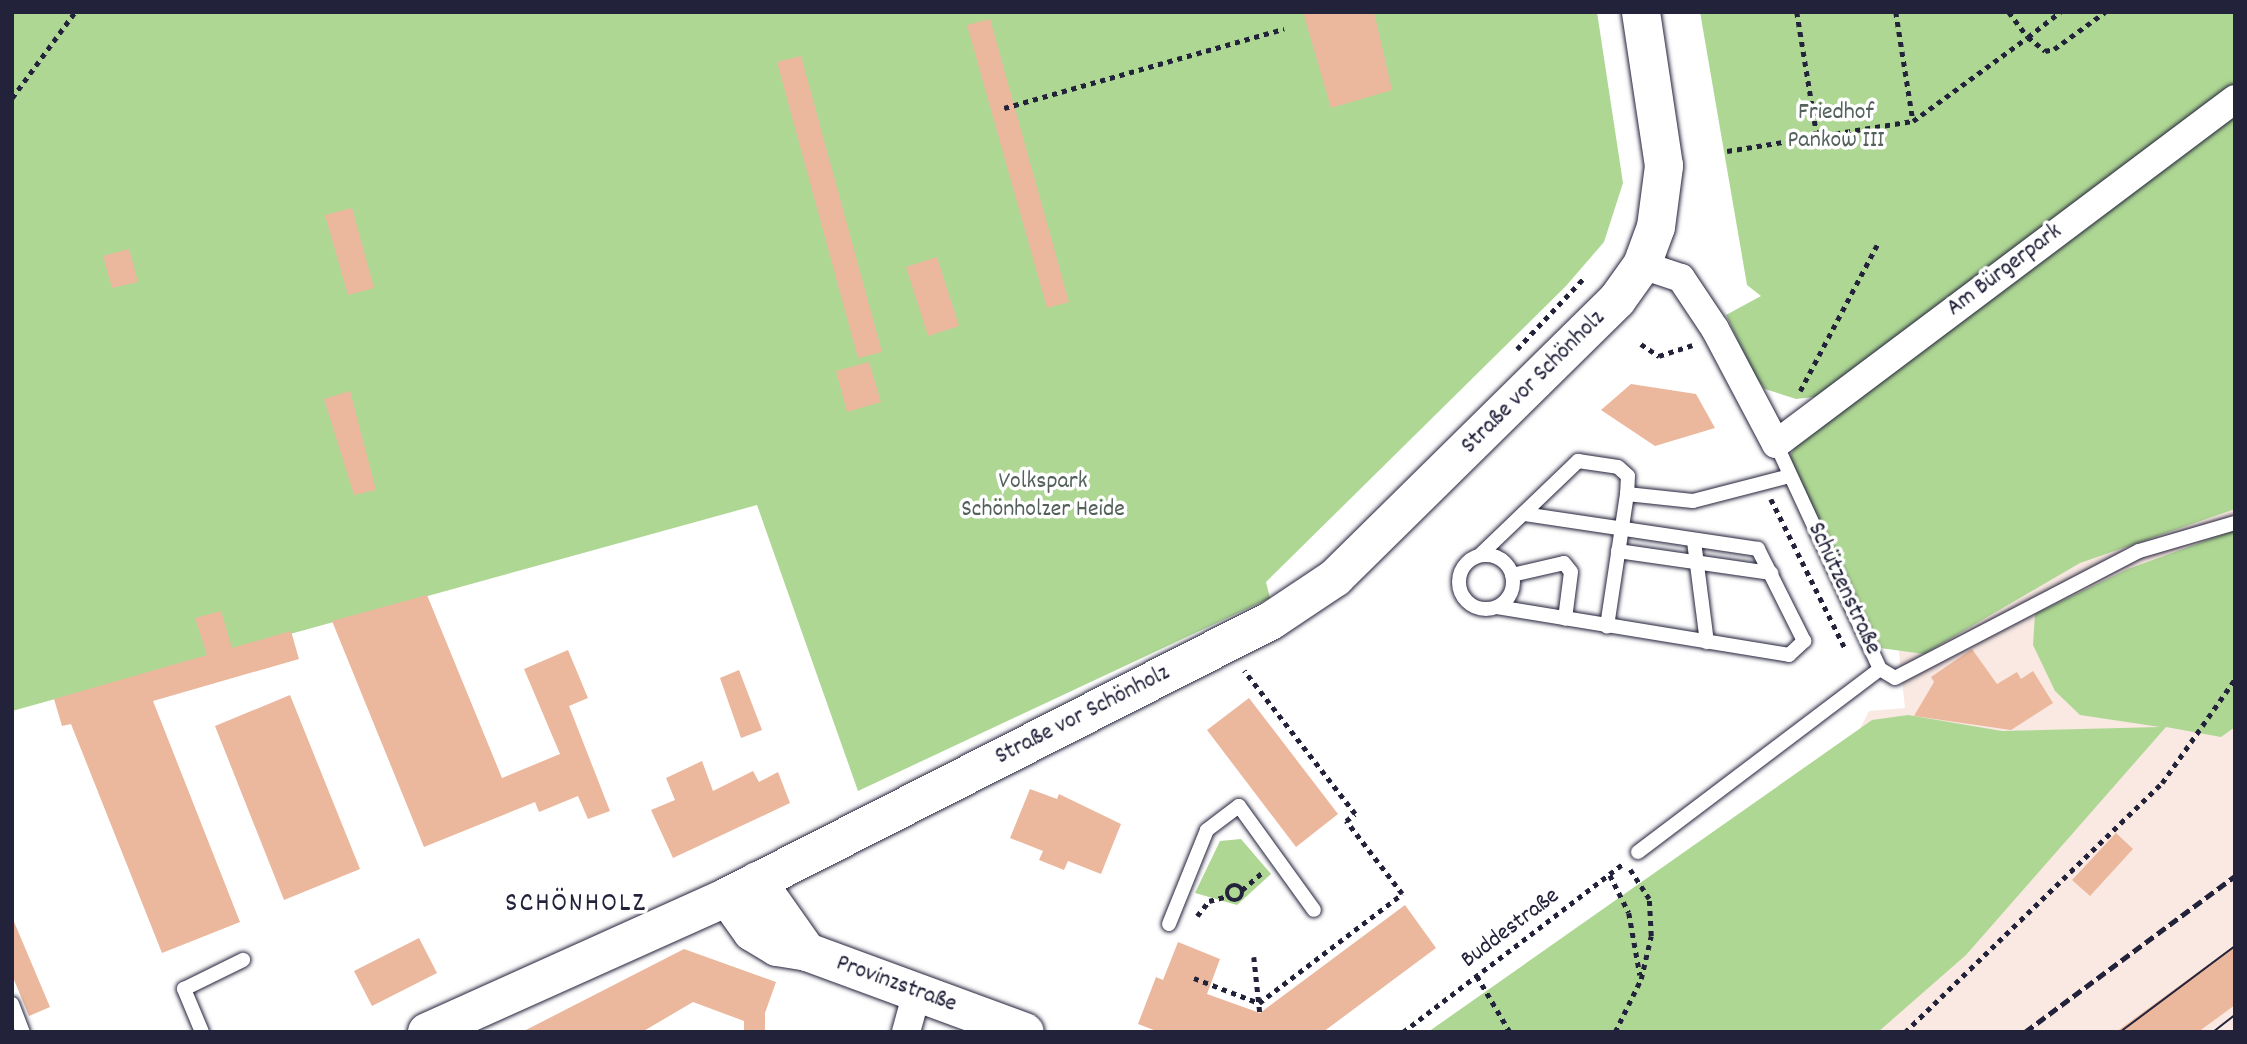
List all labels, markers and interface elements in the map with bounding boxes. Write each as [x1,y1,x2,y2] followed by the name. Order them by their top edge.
[1787,100,1885,156] park label: Friedhof Pankow III
[1942,218,2068,324] street label: Am Bürgerpark
[1456,305,1612,461] street label: Straße vor Schönholz
[961,469,1125,525] park label: Volkspark Schönholzer Heide
[1800,518,1886,660] street label: Schützenstraße
[991,660,1175,772] street label: Straße vor Schönholz
[1456,883,1566,975] street label: Buddestraße
[506,888,646,922] district label: SCHÖNHOLZ
[832,950,960,1020] street label: Provinzstraße

